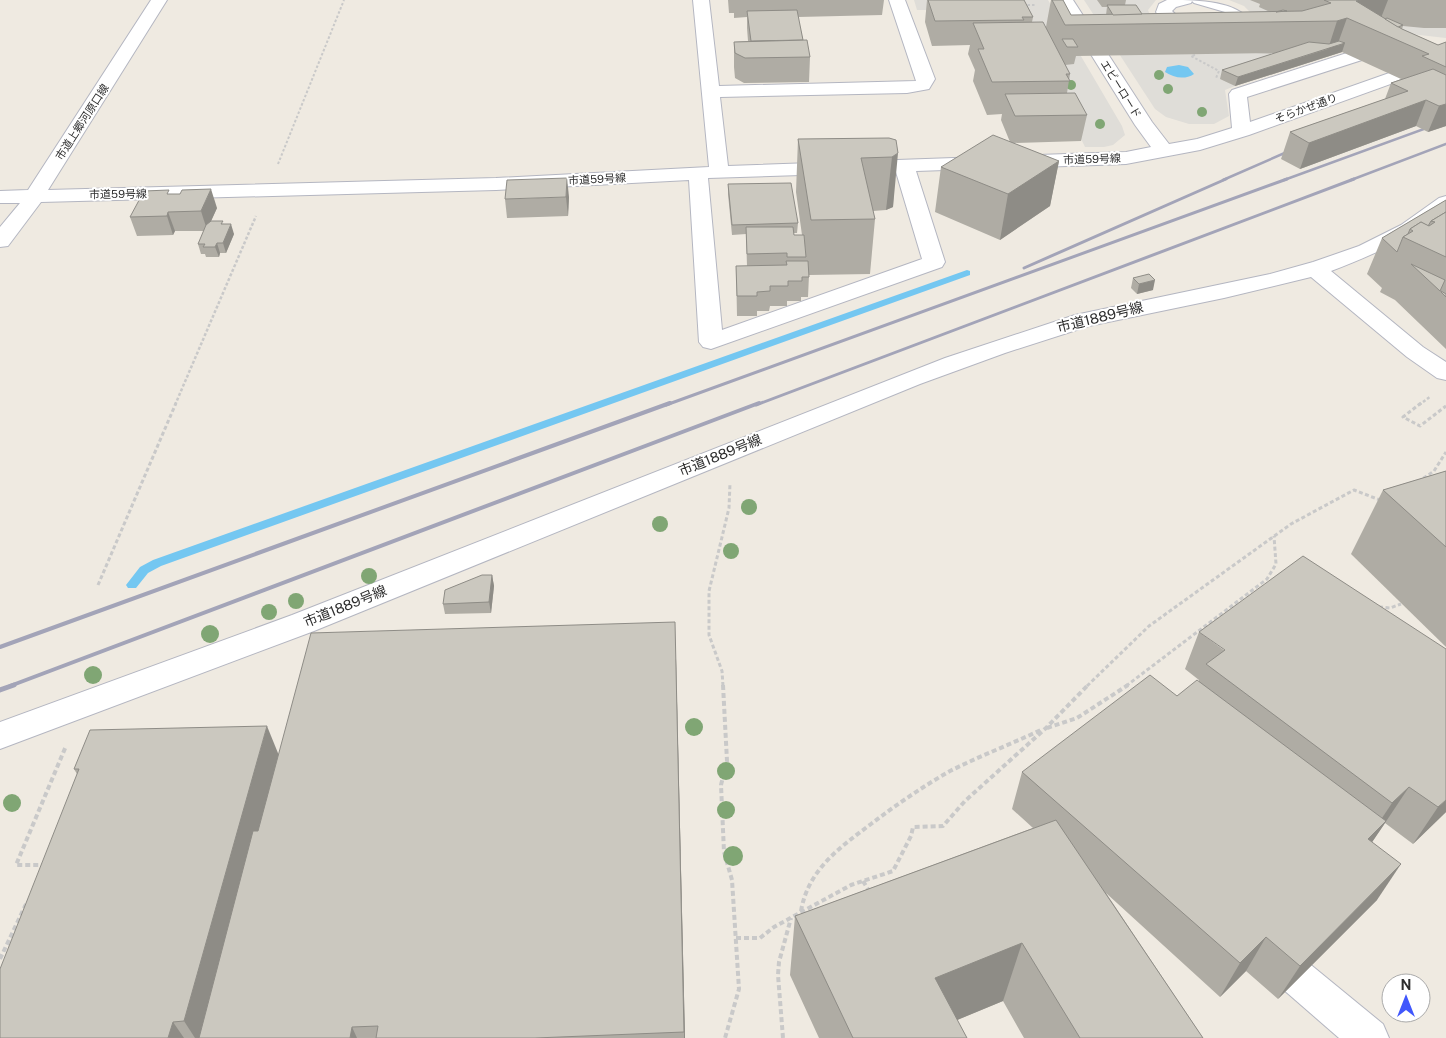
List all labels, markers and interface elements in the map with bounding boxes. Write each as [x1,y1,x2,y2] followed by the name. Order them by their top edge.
[1098,58,1144,120] street label: エビーロード
[53,82,111,162] street label: 市道上郷河原口線
[1273,91,1339,125] street label: そらかぜ通り
[1063,152,1121,166] street label: 市道59号線
[568,171,626,187] street label: 市道59号線
[89,187,147,201] street label: 市道59号線
[1055,299,1145,335] street label: 市道1889号線
[676,431,764,479] street label: 市道1889号線
[301,582,389,630] street label: 市道1889号線
[1381,973,1431,1023] north arrow
[1401,977,1411,993] text: N

